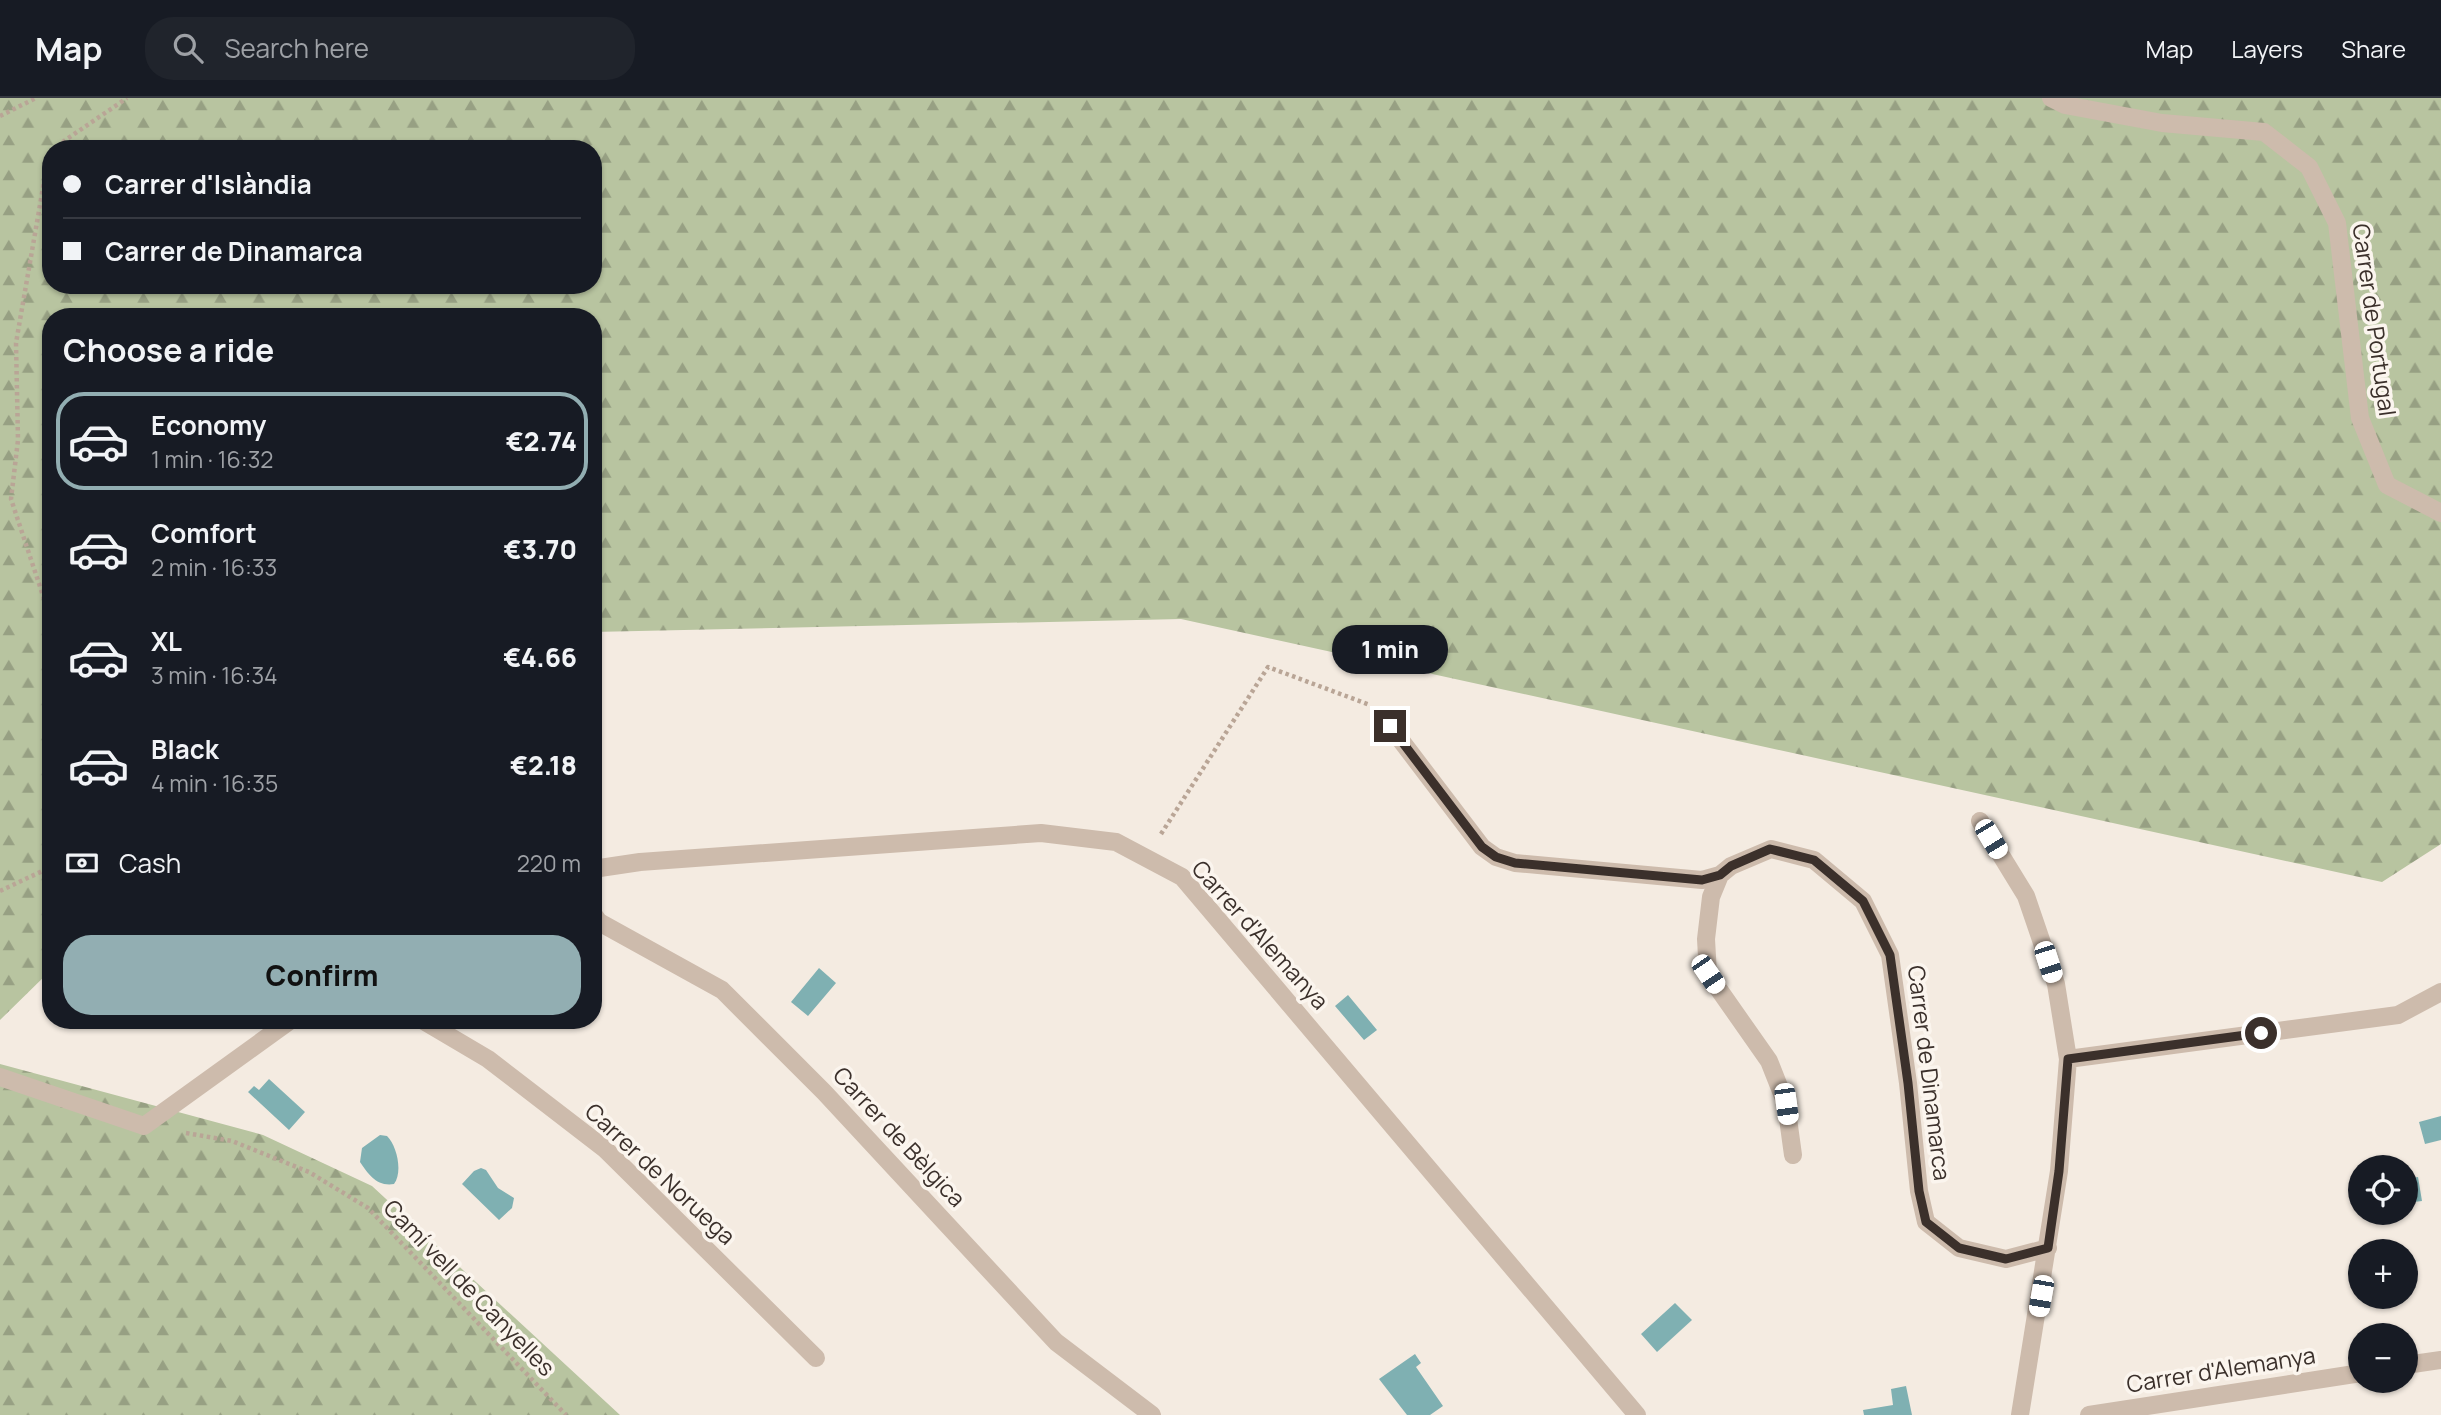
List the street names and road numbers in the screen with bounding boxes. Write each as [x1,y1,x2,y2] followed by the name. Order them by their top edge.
[2346,222,2404,418] street label: Carrer de Portugal
[1185,853,1336,1016] street label: Carrer d'Alemanya
[1901,963,1959,1182] street label: Carrer de Dinamarca
[826,1059,973,1213] street label: Carrer de Bèlgica
[579,1095,743,1251] street label: Carrer de Noruega
[377,1192,563,1383] street label: Camí vell de Canyelles
[2124,1338,2318,1400] street label: Carrer d'Alemanya

